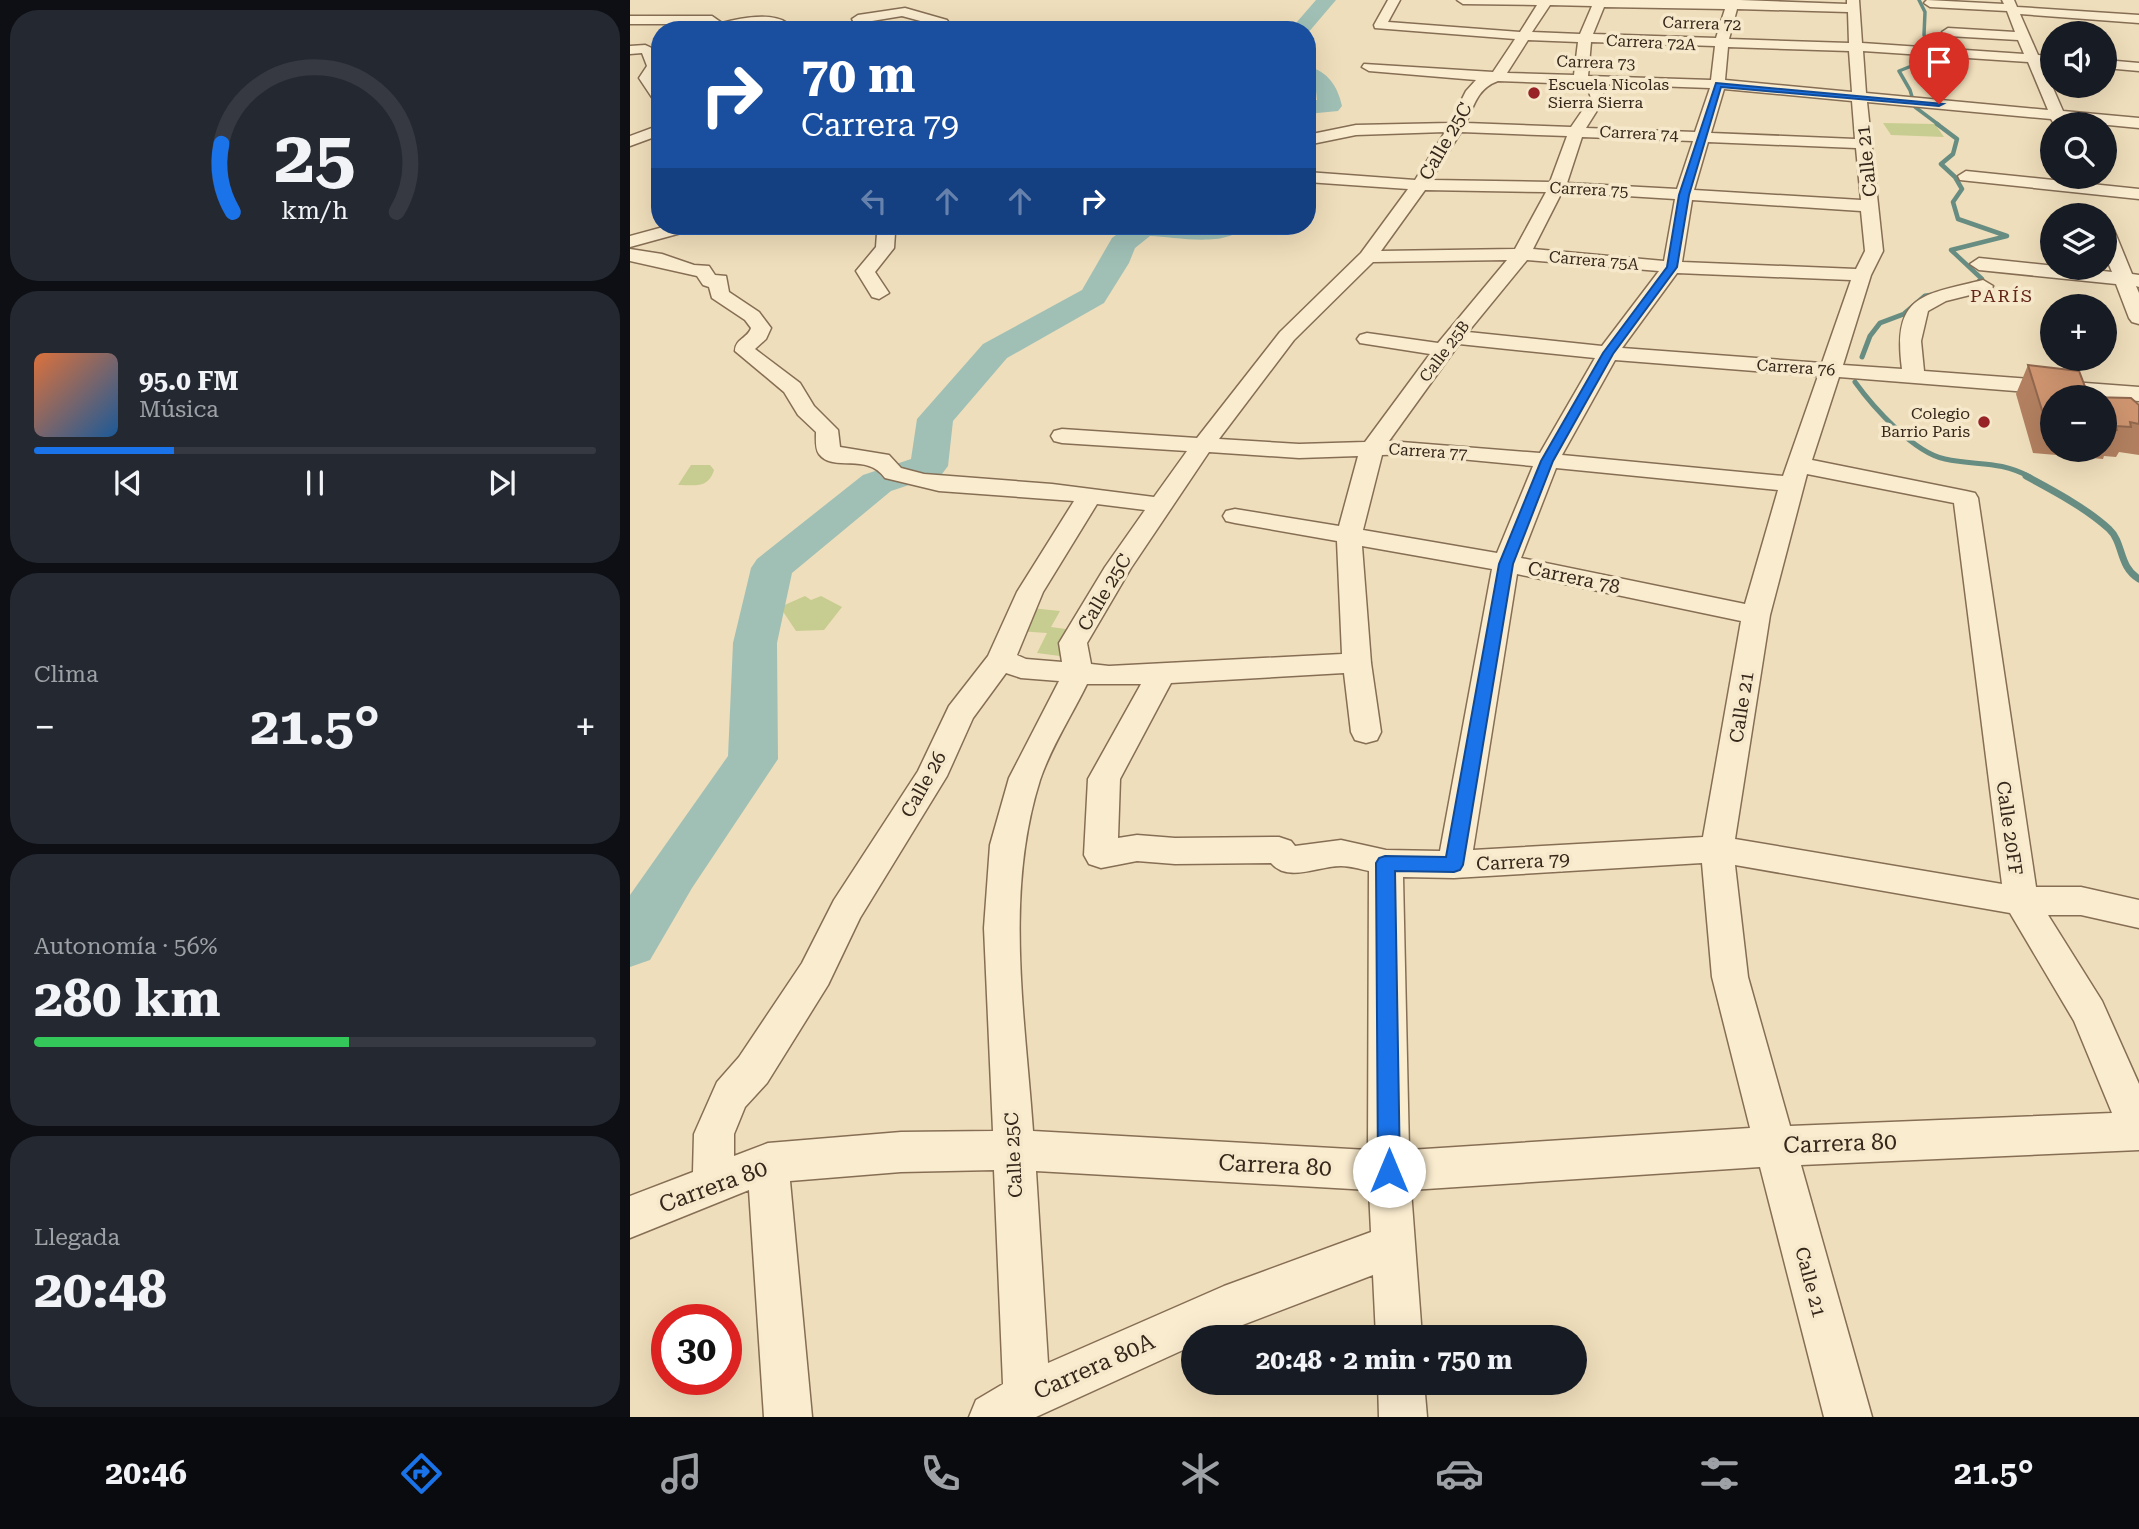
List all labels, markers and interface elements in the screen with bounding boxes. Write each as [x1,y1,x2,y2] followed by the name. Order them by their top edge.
[1662,13,1742,34] street label: Carrera 72
[2040,21,2117,462] map controls
[2040,21,2117,98] button: sound
[1605,31,1697,54] street label: Carrera 72A
[1909,32,1969,104] pin
[1920,43,1958,81] icon: arrive
[801,47,916,104] text: 70 m
[686,49,777,140] icon: right
[1556,52,1636,73] street label: Carrera 73
[1548,75,1669,112] place label: Escuela Nicolas Sierra Sierra
[1526,85,1542,101] marker: Escuela Nicolas Sierra Sierra
[1414,98,1477,184] street label: Calle 25C
[801,106,959,144] text: Carrera 79
[2040,112,2117,189] button: search
[274,115,356,200] text: 25
[1599,122,1679,145] street label: Carrera 74
[1851,124,1882,198] street label: Calle 21
[1549,178,1629,201] street label: Carrera 75
[855,182,893,220] icon: left
[928,182,966,220] icon: ahead
[1001,182,1039,220] icon: ahead
[1074,182,1112,220] icon: right
[282,196,348,225] text: km/h
[2040,203,2117,280] button: layers
[1548,247,1641,274] street label: Carrera 75A
[1970,285,2034,306] district label: PARÍS
[2040,294,2117,371] button: +
[1415,317,1474,386] street label: Calle 25B
[1756,355,1836,380] street label: Carrera 76
[139,366,239,396] text: 95.0 FM
[2040,385,2117,462] button: −
[139,396,219,423] text: Música
[1881,404,1970,441] place label: Colegio Barrio Paris
[1976,414,1992,430] marker: Colegio Barrio Paris
[1388,439,1468,464] street label: Carrera 77
[109,464,147,502] icon: previous
[296,464,334,502] icon: pause
[483,464,521,502] icon: next
[1072,550,1136,635] street label: Calle 25C
[1526,556,1622,598] street label: Carrera 78
[34,661,98,688] text: Clima
[1724,670,1758,745] street label: Calle 21
[250,696,380,757] text: 21.5°
[34,705,55,749] text: −
[575,705,596,749] text: +
[896,747,951,821] street label: Calle 26
[1992,779,2028,877] street label: Calle 20FF
[1476,848,1570,875] street label: Carrera 79
[34,933,218,960] text: Autonomía · 56%
[34,968,221,1029] text: 280 km
[1000,1112,1027,1198] street label: Calle 25C
[1783,1128,1897,1159] street label: Carrera 80
[1352,1134,1426,1208] position arrow
[1218,1149,1332,1182] street label: Carrera 80
[655,1154,771,1219] street label: Carrera 80
[34,1224,120,1251] text: Llegada
[1790,1244,1831,1320] street label: Calle 21
[34,1259,167,1320] text: 20:48
[651,1304,742,1395] speed limit sign: 30
[1030,1328,1159,1405] street label: Carrera 80A
[1256,1345,1512,1375] text: 20:48 · 2 min · 750 m
[397,1449,446,1498] icon: directions
[657,1449,706,1498] icon: music
[916,1449,965,1498] icon: phone
[1176,1449,1225,1498] icon: climate
[1435,1449,1484,1498] icon: car
[1695,1449,1744,1498] icon: filters
[105,1454,187,1492] text: 20:46
[1954,1454,2034,1492] text: 21.5°

